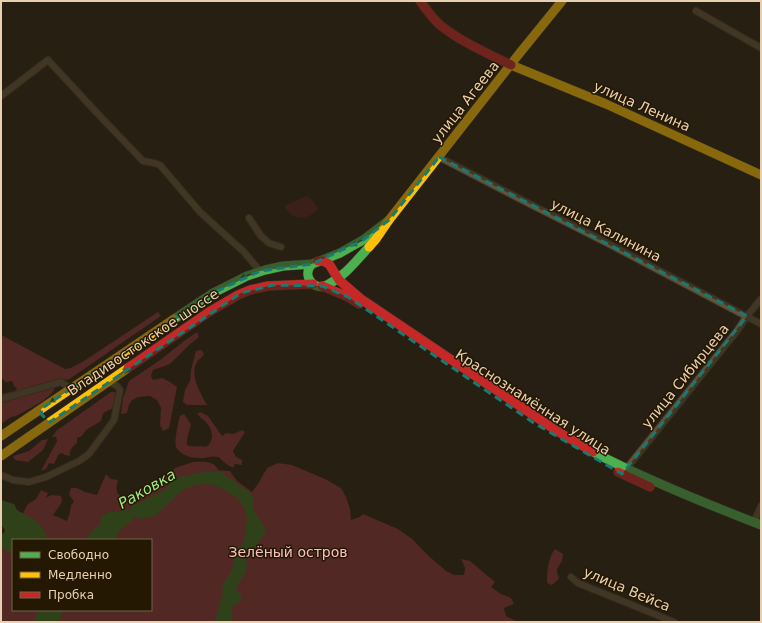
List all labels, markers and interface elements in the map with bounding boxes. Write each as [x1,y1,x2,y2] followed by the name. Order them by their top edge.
[428,58,502,146] street label: улица Агеева
[591,78,693,134] street label: улица Ленина
[548,195,664,265] street label: улица Калинина
[352,240,363,246] one-way arrow
[240,274,252,280] one-way arrow
[64,285,222,399] street label: Владивостокское шоссе
[638,321,732,431] street label: улица Сибирцева
[453,346,613,458] street label: Краснознамённая улица
[118,368,128,376] one-way arrow
[49,396,61,403] one-way arrow
[115,465,179,513] water label: Раковка
[12,539,152,611] legend
[228,544,348,560] park label: Зелёный остров
[48,548,109,562] text: Свободно
[581,564,673,614] street label: улица Вейса
[48,568,112,582] text: Медленно
[48,588,94,602] text: Пробка

